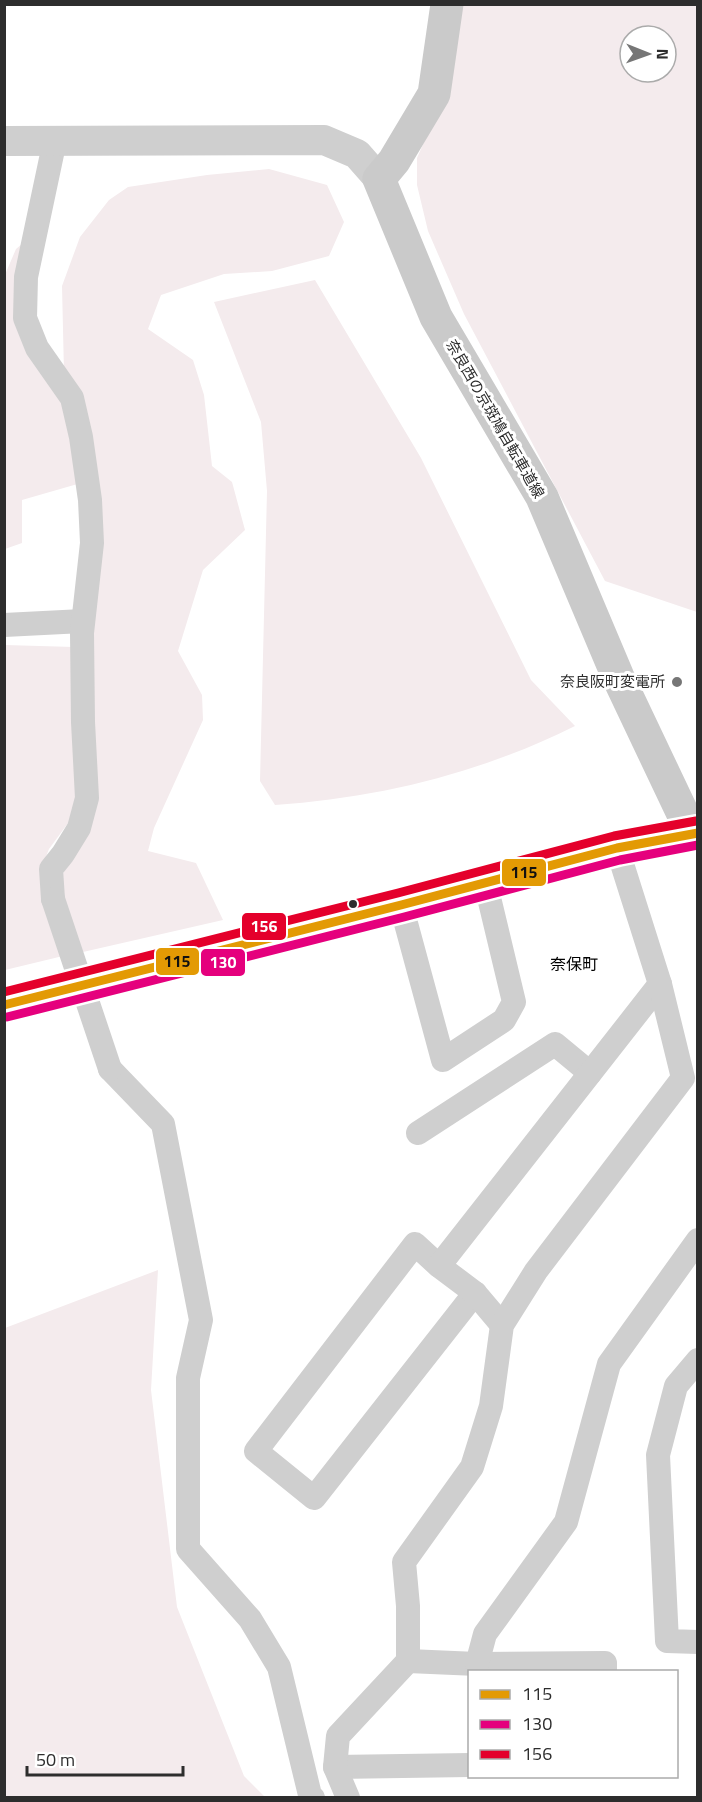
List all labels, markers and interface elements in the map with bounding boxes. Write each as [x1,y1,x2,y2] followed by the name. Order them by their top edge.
[618,24,678,84] north arrow
[651,49,675,60] text: N
[440,335,550,502] street label: 奈良西の京斑鳩自転車道線
[560,670,665,693] place label: 奈良阪町変電所
[670,675,684,689] marker: 奈良阪町変電所
[501,858,547,887] line badge: 115
[511,860,537,884] text: 115
[347,898,359,910] unlabelled marker
[241,912,287,941] line badge: 156
[251,914,277,938] text: 156
[155,947,200,976] line badge: 115
[200,948,246,977] line badge: 130
[164,949,190,973] text: 115
[210,950,236,974] text: 130
[550,952,598,976] district label: 奈保町
[468,1670,678,1778] legend
[522,1680,552,1707] text: 115
[522,1710,552,1737] text: 130
[27,1739,183,1777] scale bar
[522,1740,552,1767] text: 156
[36,1746,75,1773] text: 50 m

